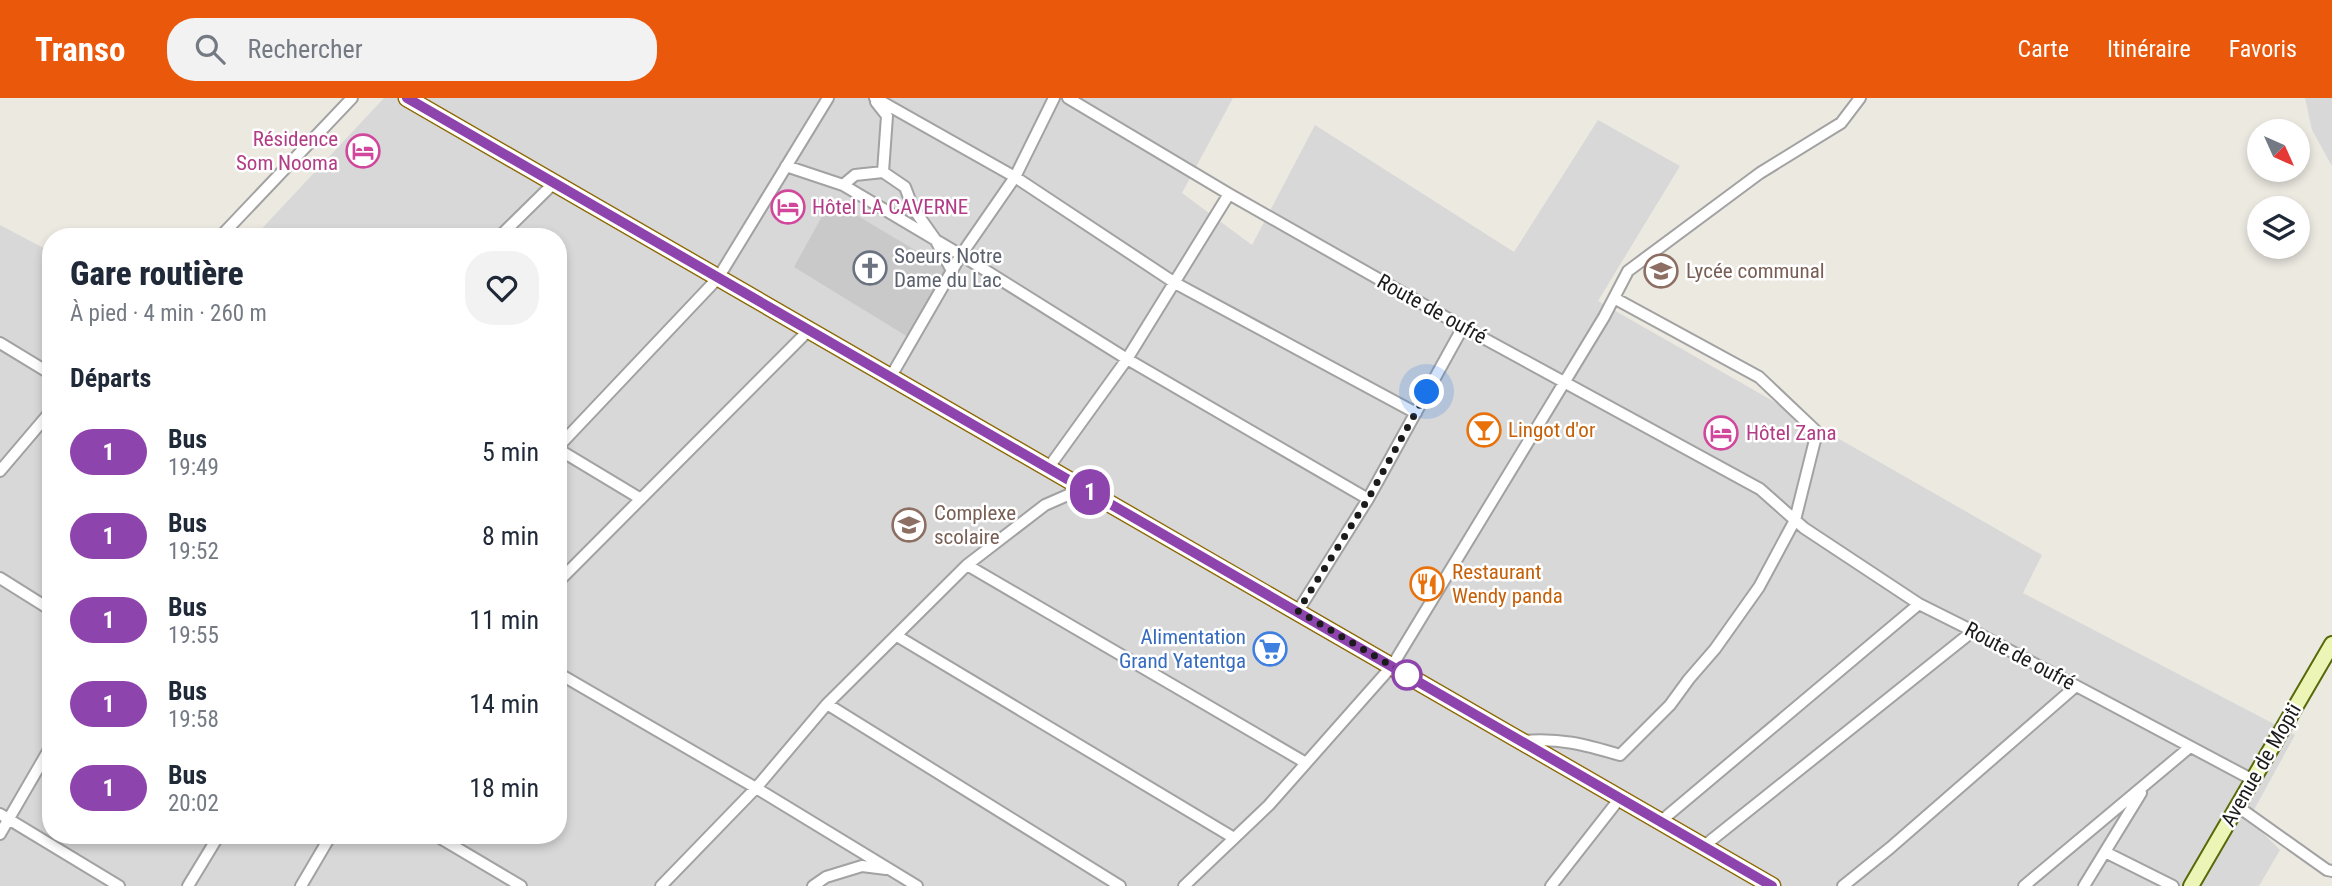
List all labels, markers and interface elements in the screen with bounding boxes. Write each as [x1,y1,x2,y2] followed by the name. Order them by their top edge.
[167,18,657,81] search box
[35,30,125,69] text: Transo
[191,30,229,68] icon: search
[247,34,363,64] text: Rechercher
[2018,35,2069,63] text: Carte
[2107,35,2191,63] text: Itinéraire
[2229,35,2297,63] text: Favoris
[2247,119,2310,182] north arrow
[2247,119,2310,259] map controls
[236,127,338,175] place label: Résidence Som Nooma
[344,132,382,170] hotel icon: Résidence Som Nooma
[769,188,807,226] hotel icon: Hôtel LA CAVERNE
[812,195,968,219] place label: Hôtel LA CAVERNE
[2247,196,2310,259] button: layers
[894,244,1002,292] place label: Soeurs Notre Dame du Lac
[851,249,889,287] church icon: Soeurs Notre Dame du Lac
[465,251,539,325] button: heart
[1642,252,1680,290] school or university icon: Lycée communal
[70,254,244,293] text: Gare routière
[1686,259,1825,283] place label: Lycée communal
[1373,269,1491,349] street label: Route de oufré
[70,300,267,327] text: À pied · 4 min · 260 m
[70,363,151,393] text: Départs
[1409,374,1444,409] your location
[1465,411,1503,449] bar icon: Lingot d'or
[1702,414,1740,452] hotel icon: Hôtel Zana
[1508,418,1595,442] place label: Lingot d'or
[1746,421,1837,445] place label: Hôtel Zana
[168,424,207,454] text: Bus
[482,437,539,467] text: 5 min
[102,438,115,466] text: 1
[168,454,219,481] text: 19:49
[1067,469,1113,515] line badge: 1
[1084,478,1096,506] text: 1
[934,501,1016,549] place label: Complexe scolaire
[890,506,928,544] school or university icon: Complexe scolaire
[168,508,207,538] text: Bus
[482,521,539,551] text: 8 min
[102,522,115,550] text: 1
[168,538,219,565] text: 19:52
[1452,560,1563,608] place label: Restaurant Wendy panda
[1408,565,1446,603] restaurant icon: Restaurant Wendy panda
[168,592,207,622] text: Bus
[469,605,539,635] text: 11 min
[102,606,115,634] text: 1
[1961,617,2079,695] street label: Route de oufré
[168,622,219,649] text: 19:55
[1119,625,1246,673] place label: Alimentation Grand Yatentga
[1251,630,1289,668] supermarket icon: Alimentation Grand Yatentga
[1392,660,1422,690] unlabelled marker
[168,676,207,706] text: Bus
[469,689,539,719] text: 14 min
[102,690,115,718] text: 1
[2216,699,2306,831] street label: Avenue de Mopti
[168,706,219,733] text: 19:58
[168,760,207,790] text: Bus
[469,773,539,803] text: 18 min
[102,774,115,802] text: 1
[168,790,219,817] text: 20:02

